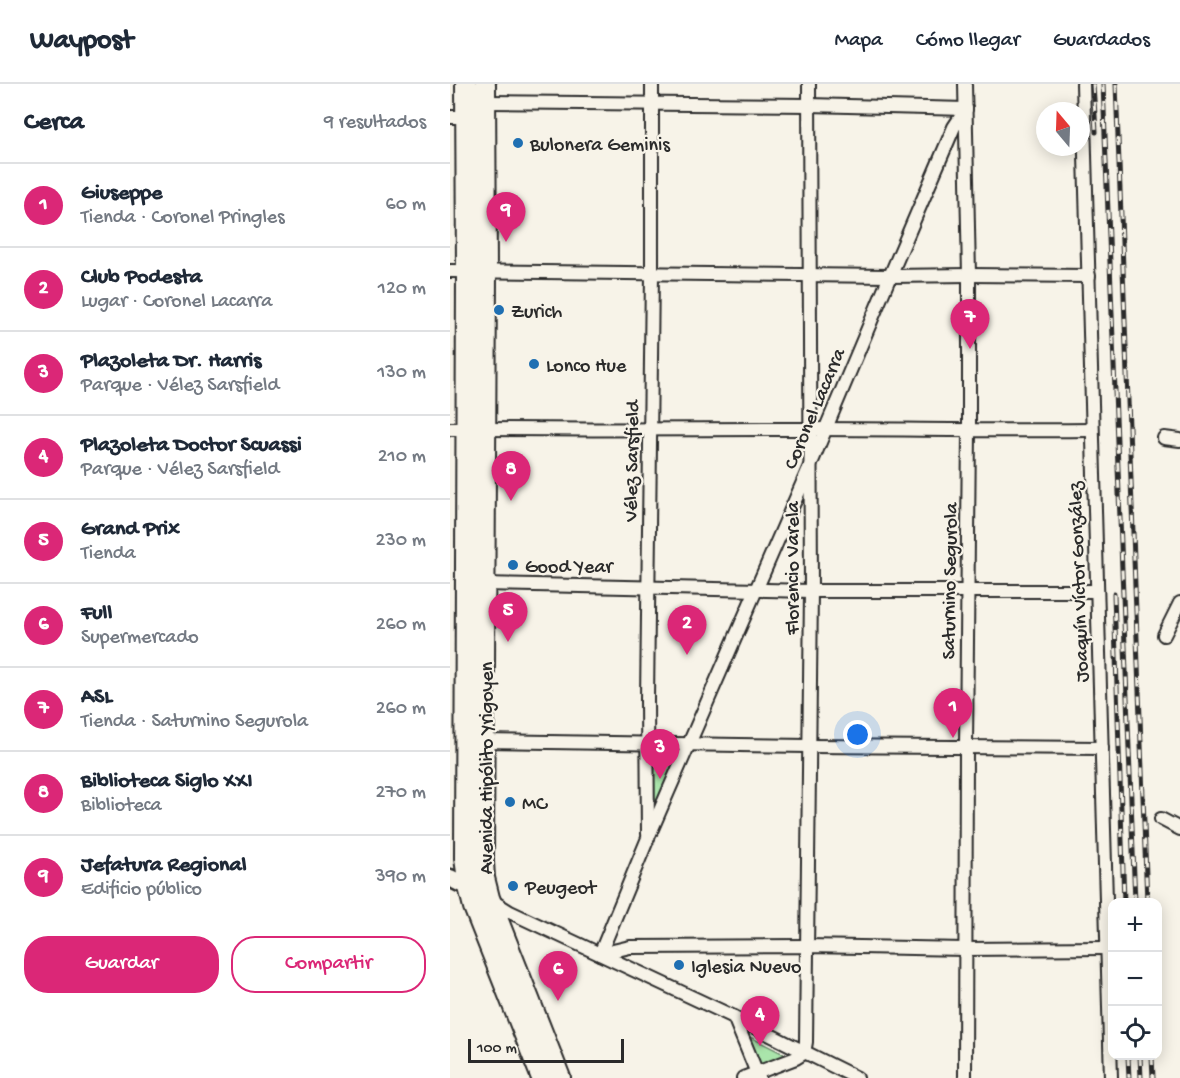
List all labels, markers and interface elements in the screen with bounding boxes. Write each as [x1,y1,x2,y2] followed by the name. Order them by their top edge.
[30,25,133,58] text: Waypost
[834,29,883,54] text: Mapa
[916,29,1020,54] text: Cómo llegar
[1053,29,1150,54] text: Guardados
[1036,102,1090,156] north arrow
[24,108,84,139] text: Cerca
[324,112,426,135] text: 9 resultados
[529,135,670,158] place label: Bulonera Geminis
[511,136,525,150] marker: Bulonera Geminis
[81,181,162,207] text: Giuseppe
[486,192,526,242] pin: 9
[39,194,48,217] text: 1
[386,194,426,217] text: 60 m
[81,207,285,230] text: Tienda · Coronel Pringles
[81,265,202,291] text: Club Podesta
[39,278,48,301] text: 2
[378,278,426,301] text: 120 m
[81,291,272,314] text: Lugar · Coronel Lacarra
[950,300,990,349] pin: 7
[511,302,563,325] place label: Zurich
[492,303,506,317] marker: Zurich
[780,345,852,473] street label: Coronel Lacarra
[81,349,261,375] text: Plazoleta Dr. Harris
[546,356,627,379] place label: Lonco Hue
[527,357,541,371] marker: Lonco Hue
[38,362,49,385] text: 3
[377,362,426,385] text: 130 m
[81,375,279,398] text: Parque · Vélez Sarsfield
[621,398,646,523] street label: Vélez Sarsfield
[81,433,302,459] text: Plazoleta Doctor Scuassi
[39,446,48,469] text: 4
[378,446,426,469] text: 210 m
[492,452,530,501] pin: 8
[81,459,279,482] text: Parque · Vélez Sarsfield
[1065,480,1095,683] street label: Joaquín Víctor González
[783,500,806,636] street label: Florencio Varela
[939,502,964,660] street label: Saturnino Segurola
[81,517,180,543] text: Grand Prix
[38,530,49,553] text: 5
[376,530,426,553] text: 230 m
[81,543,136,566] text: Tienda
[525,557,615,580] place label: Good Year
[506,558,520,572] marker: Good Year
[488,592,528,642] pin: 5
[81,601,112,627] text: Full
[668,606,706,655] pin: 2
[38,614,49,637] text: 6
[376,614,426,637] text: 260 m
[81,627,199,650] text: Supermercado
[477,661,500,874] street label: Avenida Hipólito Yrigoyen
[81,685,112,711] text: ASL
[934,688,972,738] pin: 1
[38,698,49,721] text: 7
[376,698,426,721] text: 260 m
[81,711,308,734] text: Tienda · Saturnino Segurola
[843,720,872,749] your location
[640,730,680,779] pin: 3
[81,769,252,795] text: Biblioteca Siglo XXI
[38,782,49,805] text: 8
[376,782,426,805] text: 270 m
[522,794,548,817] place label: MC
[81,795,162,818] text: Biblioteca
[503,795,517,809] marker: MC
[81,853,247,879] text: Jefatura Regional
[38,866,49,889] text: 9
[375,866,426,889] text: 390 m
[524,878,598,901] place label: Peugeot
[81,879,202,902] text: Edificio público
[506,879,520,893] marker: Peugeot
[1108,898,1162,1060] map controls
[1108,898,1162,952] button: +
[24,936,219,993] button: Guardar
[231,936,426,993] button: Compartir
[538,952,578,1001] pin: 6
[1108,952,1162,1006] button: −
[691,957,801,980] place label: Iglesia Nuevo
[672,958,686,972] marker: Iglesia Nuevo
[740,996,780,1046] pin: 4
[1108,1006,1162,1060] button: locate
[468,1036,624,1064] scale bar
[477,1040,517,1059] text: 100 m

